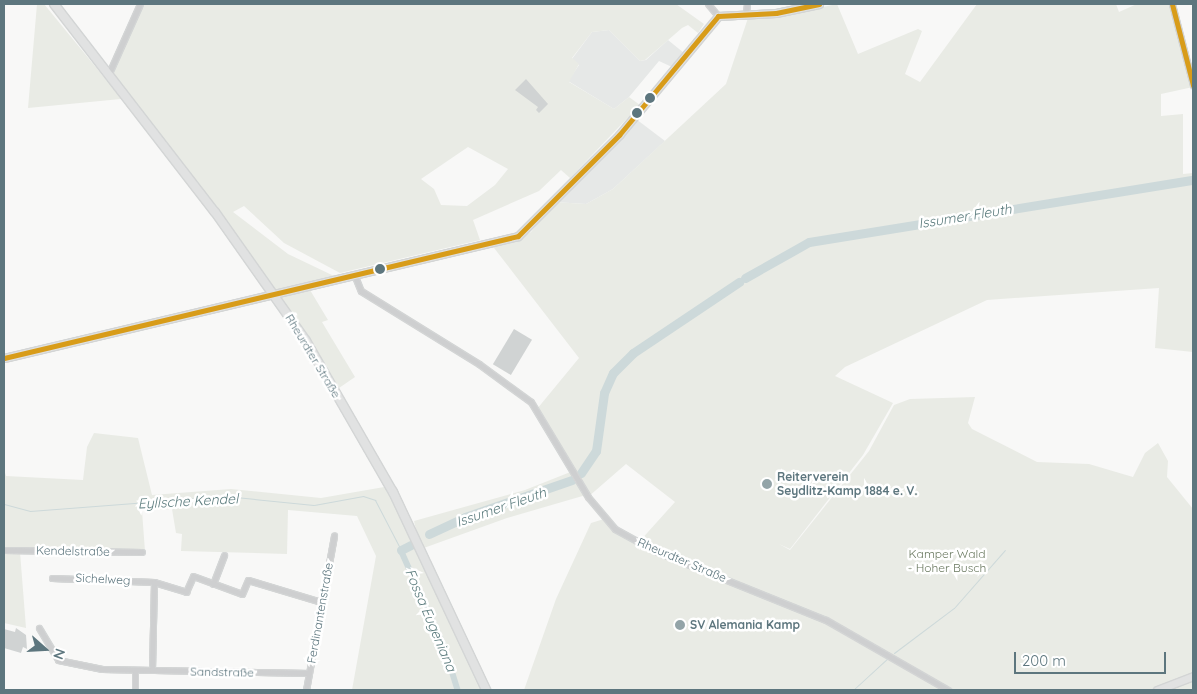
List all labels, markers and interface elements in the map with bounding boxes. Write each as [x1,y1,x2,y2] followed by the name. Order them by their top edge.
[645,93,655,103] unlabelled marker
[632,108,642,118] unlabelled marker
[917,200,1013,232] water label: Issumer Fleuth
[375,264,385,274] unlabelled marker
[282,311,344,401] street label: Rheurdter Straße
[777,470,917,498] place label: Reiterverein Seydlitz-Kamp 1884 e. V.
[761,478,773,490] marker: Reiterverein Seydlitz-Kamp 1884 e. V.
[454,484,548,530] water label: Issumer Fleuth
[137,490,239,512] water label: Eyllsche Kendel
[635,535,729,585] street label: Rheurdter Straße
[36,543,110,559] street label: Kendelstraße
[908,547,986,575] park label: Kamper Wald - Hoher Busch
[304,562,336,664] street label: Ferdinantenstraße
[402,566,460,674] water label: Fossa Eugeniana
[75,570,131,588] street label: Sichelweg
[690,618,800,632] place label: SV Alemania Kamp
[674,619,686,631] marker: SV Alemania Kamp
[20,624,70,674] north arrow
[1017,642,1170,674] scale bar
[49,646,69,662] text: N
[1022,651,1066,670] text: 200 m
[190,664,254,680] street label: Sandstraße

